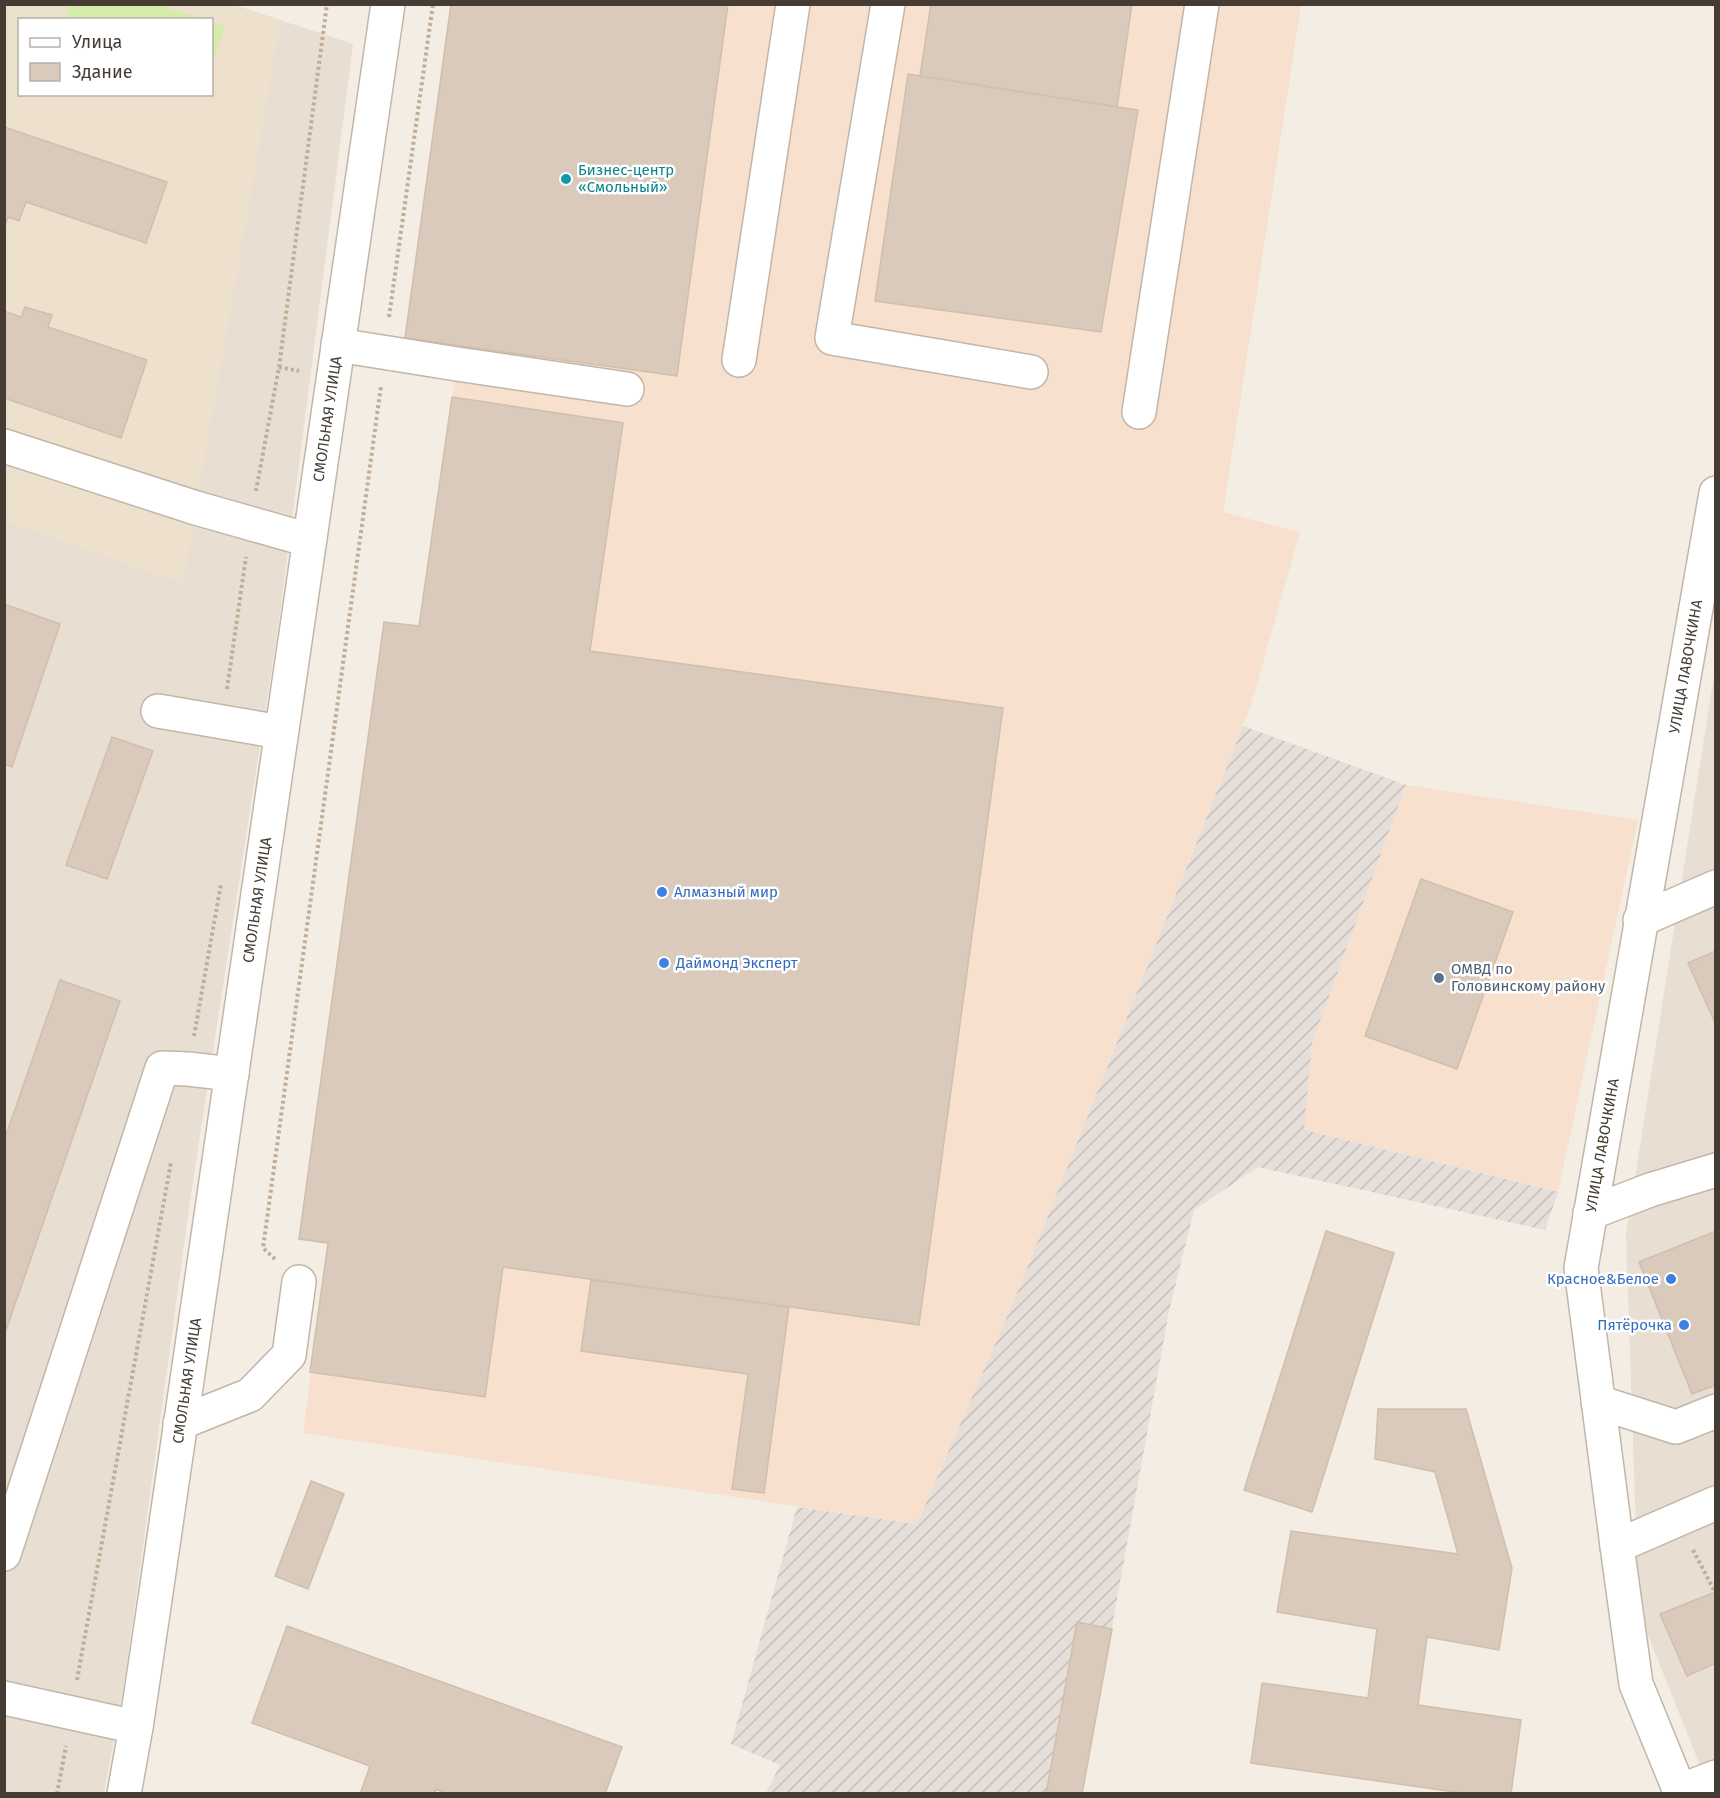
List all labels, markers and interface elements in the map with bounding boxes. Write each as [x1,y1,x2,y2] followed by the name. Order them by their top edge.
[18,18,213,96] legend
[72,31,122,53] text: Улица
[72,61,133,83] text: Здание
[578,161,674,196] place label: Бизнес-центр «Смольный»
[559,172,573,186] marker: Бизнес-центр «Смольный»
[309,355,346,483] street label: СМОЛЬНАЯ УЛИЦА
[1665,598,1706,735] street label: УЛИЦА ЛАВОЧКИНА
[239,835,275,964] street label: СМОЛЬНАЯ УЛИЦА
[674,883,778,901] place label: Алмазный мир
[655,885,669,899] marker: Алмазный мир
[675,954,798,972] place label: Даймонд Эксперт
[657,956,671,970] marker: Даймонд Эксперт
[1451,960,1606,995] place label: ОМВД по Головинскому району
[1432,971,1446,985] marker: ОМВД по Головинскому району
[1582,1077,1623,1214] street label: УЛИЦА ЛАВОЧКИНА
[1547,1270,1659,1288] place label: Красное&Белое
[1664,1272,1678,1286] marker: Красное&Белое
[169,1316,205,1445] street label: СМОЛЬНАЯ УЛИЦА
[1597,1316,1672,1334] place label: Пятёрочка
[1677,1318,1691,1332] marker: Пятёрочка

